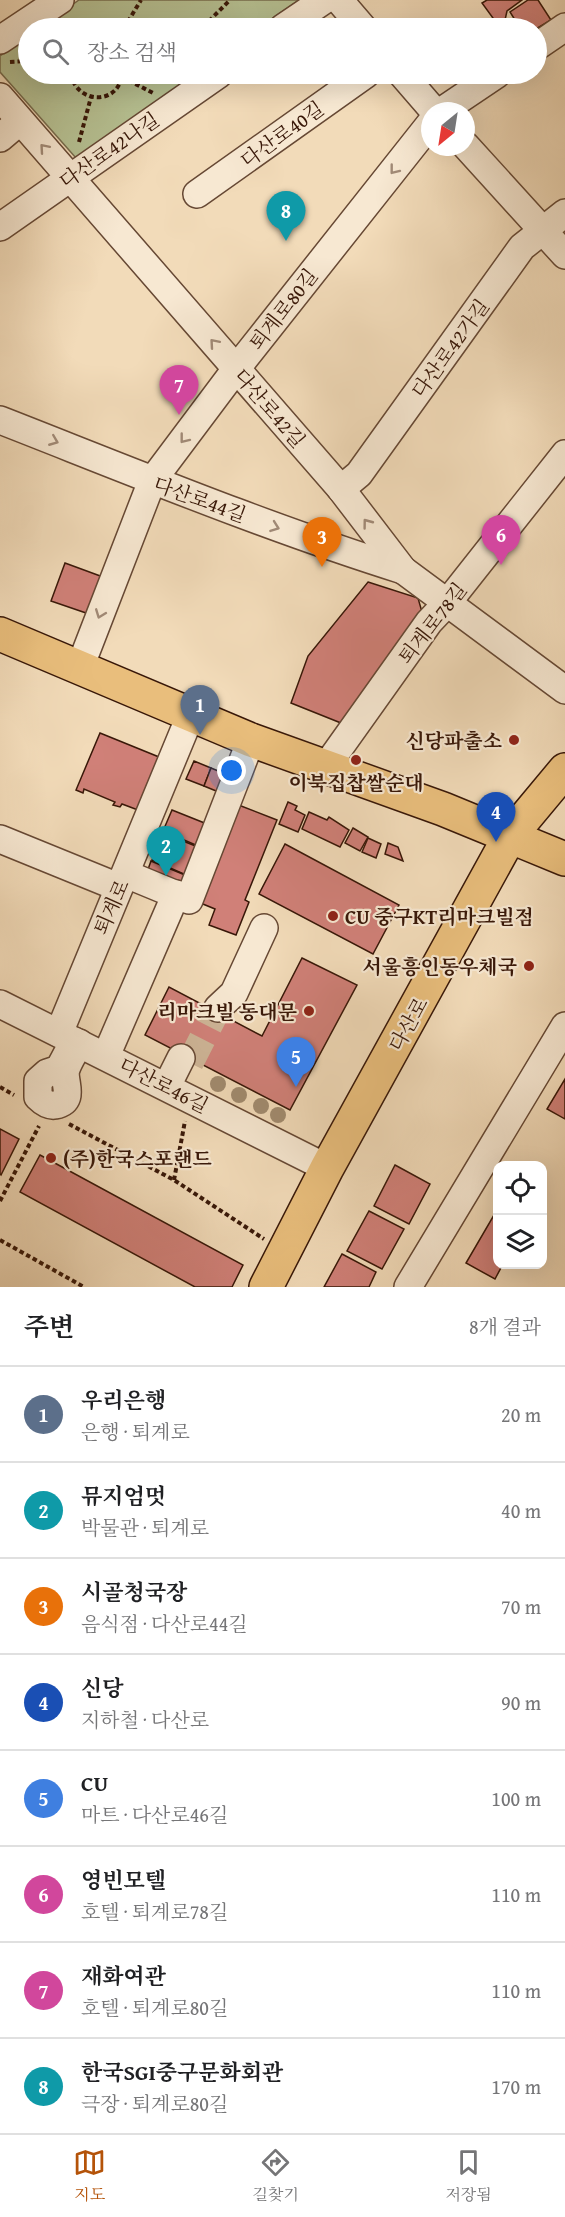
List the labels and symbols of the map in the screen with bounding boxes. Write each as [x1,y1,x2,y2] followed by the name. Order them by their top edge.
[234,94,330,174] street label: 다산로40길
[421,102,475,156] north arrow
[53,105,165,195] street label: 다산로42나길
[40,144,51,155] one-way arrow
[390,163,401,174] one-way arrow
[266,192,306,241] pin: 8
[242,262,324,356] street label: 퇴계로80길
[404,293,496,403] street label: 다산로42가길
[210,339,221,350] one-way arrow
[227,362,313,454] street label: 다산로42길
[160,366,198,415] pin: 7
[180,433,191,444] one-way arrow
[48,434,59,446] one-way arrow
[150,469,250,529] street label: 다산로44길
[482,516,520,565] pin: 6
[302,518,342,567] pin: 3
[364,519,375,530] one-way arrow
[269,520,280,532] one-way arrow
[391,576,473,670] street label: 퇴계로78길
[95,608,108,619] one-way arrow
[180,686,220,735] pin: 1
[405,726,502,755] place label: 신당파출소
[507,733,521,747] marker: 신당파출소
[349,753,363,767] marker: 이북집찹쌀순대
[217,756,246,785] your location
[288,768,424,797] place label: 이북집찹쌀순대
[476,792,516,842] pin: 4
[146,826,186,876] pin: 2
[86,875,136,939] street label: 퇴계로
[345,902,534,931] place label: CU 중구KT리마크빌점
[326,909,340,923] marker: CU 중구KT리마크빌점
[362,952,517,981] place label: 서울흥인동우체국
[522,959,536,973] marker: 서울흥인동우체국
[381,992,435,1056] street label: 다산로
[157,997,297,1026] place label: 리마크빌 동대문
[302,1004,316,1018] marker: 리마크빌 동대문
[276,1038,316,1087] pin: 5
[114,1050,214,1120] street label: 다산로46길
[63,1144,212,1173] place label: (주)한국스포랜드
[44,1151,58,1165] marker: (주)한국스포랜드

